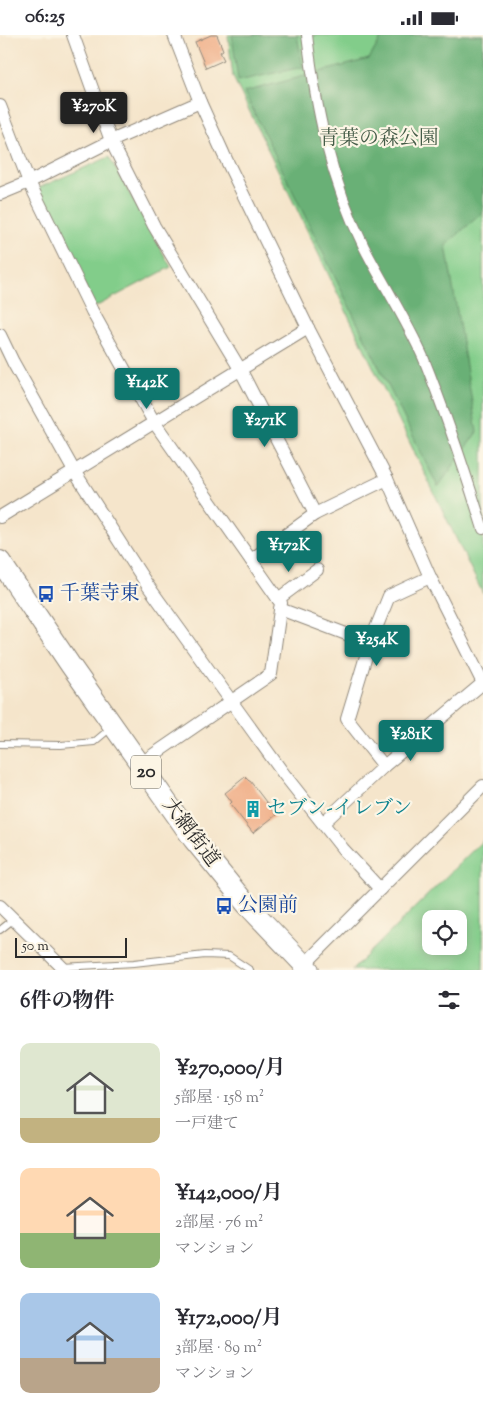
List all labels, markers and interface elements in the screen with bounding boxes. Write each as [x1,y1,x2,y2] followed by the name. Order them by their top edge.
[25,4,65,31] text: 06:25
[59,91,129,134] pin: ¥270K
[71,96,117,119] text: ¥270K
[319,125,439,154] park label: 青葉の森公園
[112,367,182,410] pin: ¥142K
[126,372,168,395] text: ¥142K
[230,405,300,448] pin: ¥271K
[244,410,286,433] text: ¥271K
[254,531,324,573] pin: ¥172K
[268,535,310,558] text: ¥172K
[60,580,140,609] place label: 千葉寺東
[36,584,56,604] bus stop icon: 千葉寺東
[342,625,412,667] pin: ¥254K
[356,629,398,652] text: ¥254K
[376,719,446,762] pin: ¥281K
[390,724,432,747] text: ¥281K
[131,755,161,789] road number: 20
[154,792,226,874] street label: 大網街道
[267,795,412,824] place label: セブン-イレブン
[243,799,263,819] building icon: セブン-イレブン
[238,892,298,921] place label: 公園前
[214,896,234,916] bus stop icon: 公園前
[422,910,467,955] map controls
[422,910,467,955] button: locate
[15,935,128,958] scale bar
[22,937,49,957] text: 50 m
[435,986,463,1014] icon: filters
[20,987,114,1017] text: 6件の物件
[175,1054,285,1084] text: ¥270,000/月
[60,1063,120,1123] icon: home
[175,1087,264,1110] text: 5部屋 · 158 m²
[175,1113,239,1136] text: 一戸建て
[175,1179,283,1209] text: ¥142,000/月
[60,1188,120,1248] icon: home
[175,1212,263,1235] text: 2部屋 · 76 m²
[175,1238,254,1261] text: マンション
[175,1304,282,1334] text: ¥172,000/月
[60,1313,120,1373] icon: home
[175,1337,262,1360] text: 3部屋 · 89 m²
[175,1363,254,1386] text: マンション

